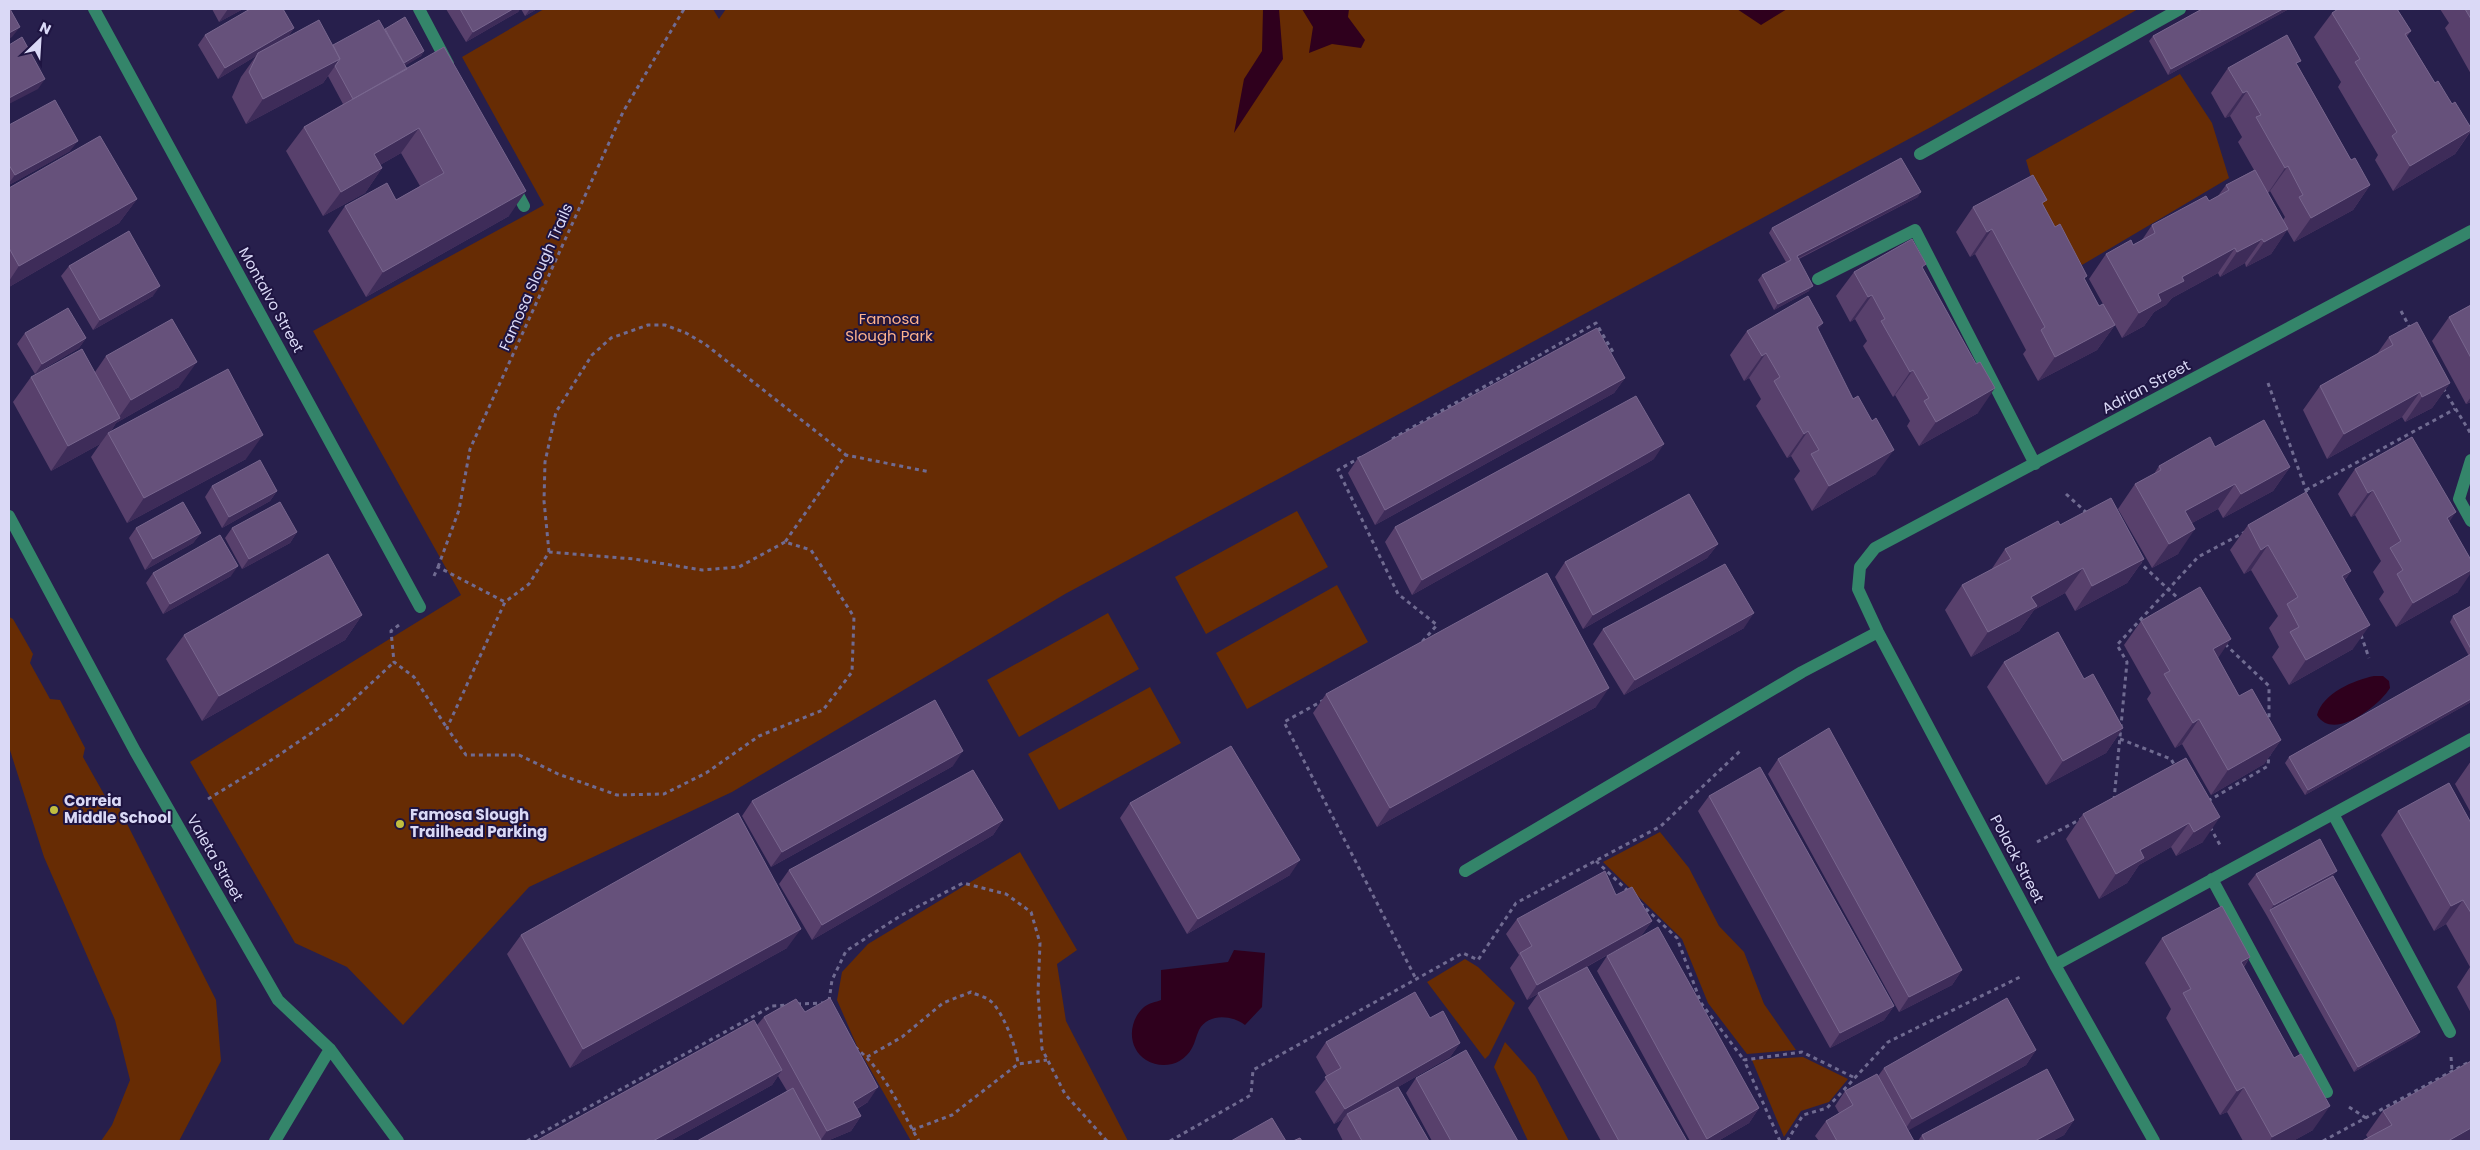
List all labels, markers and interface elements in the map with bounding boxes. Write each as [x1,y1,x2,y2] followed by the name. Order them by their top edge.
[15,15,65,65] north arrow
[36,17,54,40] text: N
[494,200,578,354] street label: Famosa Slough Trails
[234,243,309,356] street label: Montalvo Street
[845,308,933,346] park label: Famosa Slough Park
[2098,354,2194,419] street label: Adrian Street
[64,790,171,828] place label: Correia Middle School
[48,804,60,816] marker: Correia Middle School
[410,804,547,842] place label: Famosa Slough Trailhead Parking
[182,811,249,905] street label: Valeta Street
[1985,811,2049,906] street label: Polack Street
[394,818,406,830] marker: Famosa Slough Trailhead Parking

